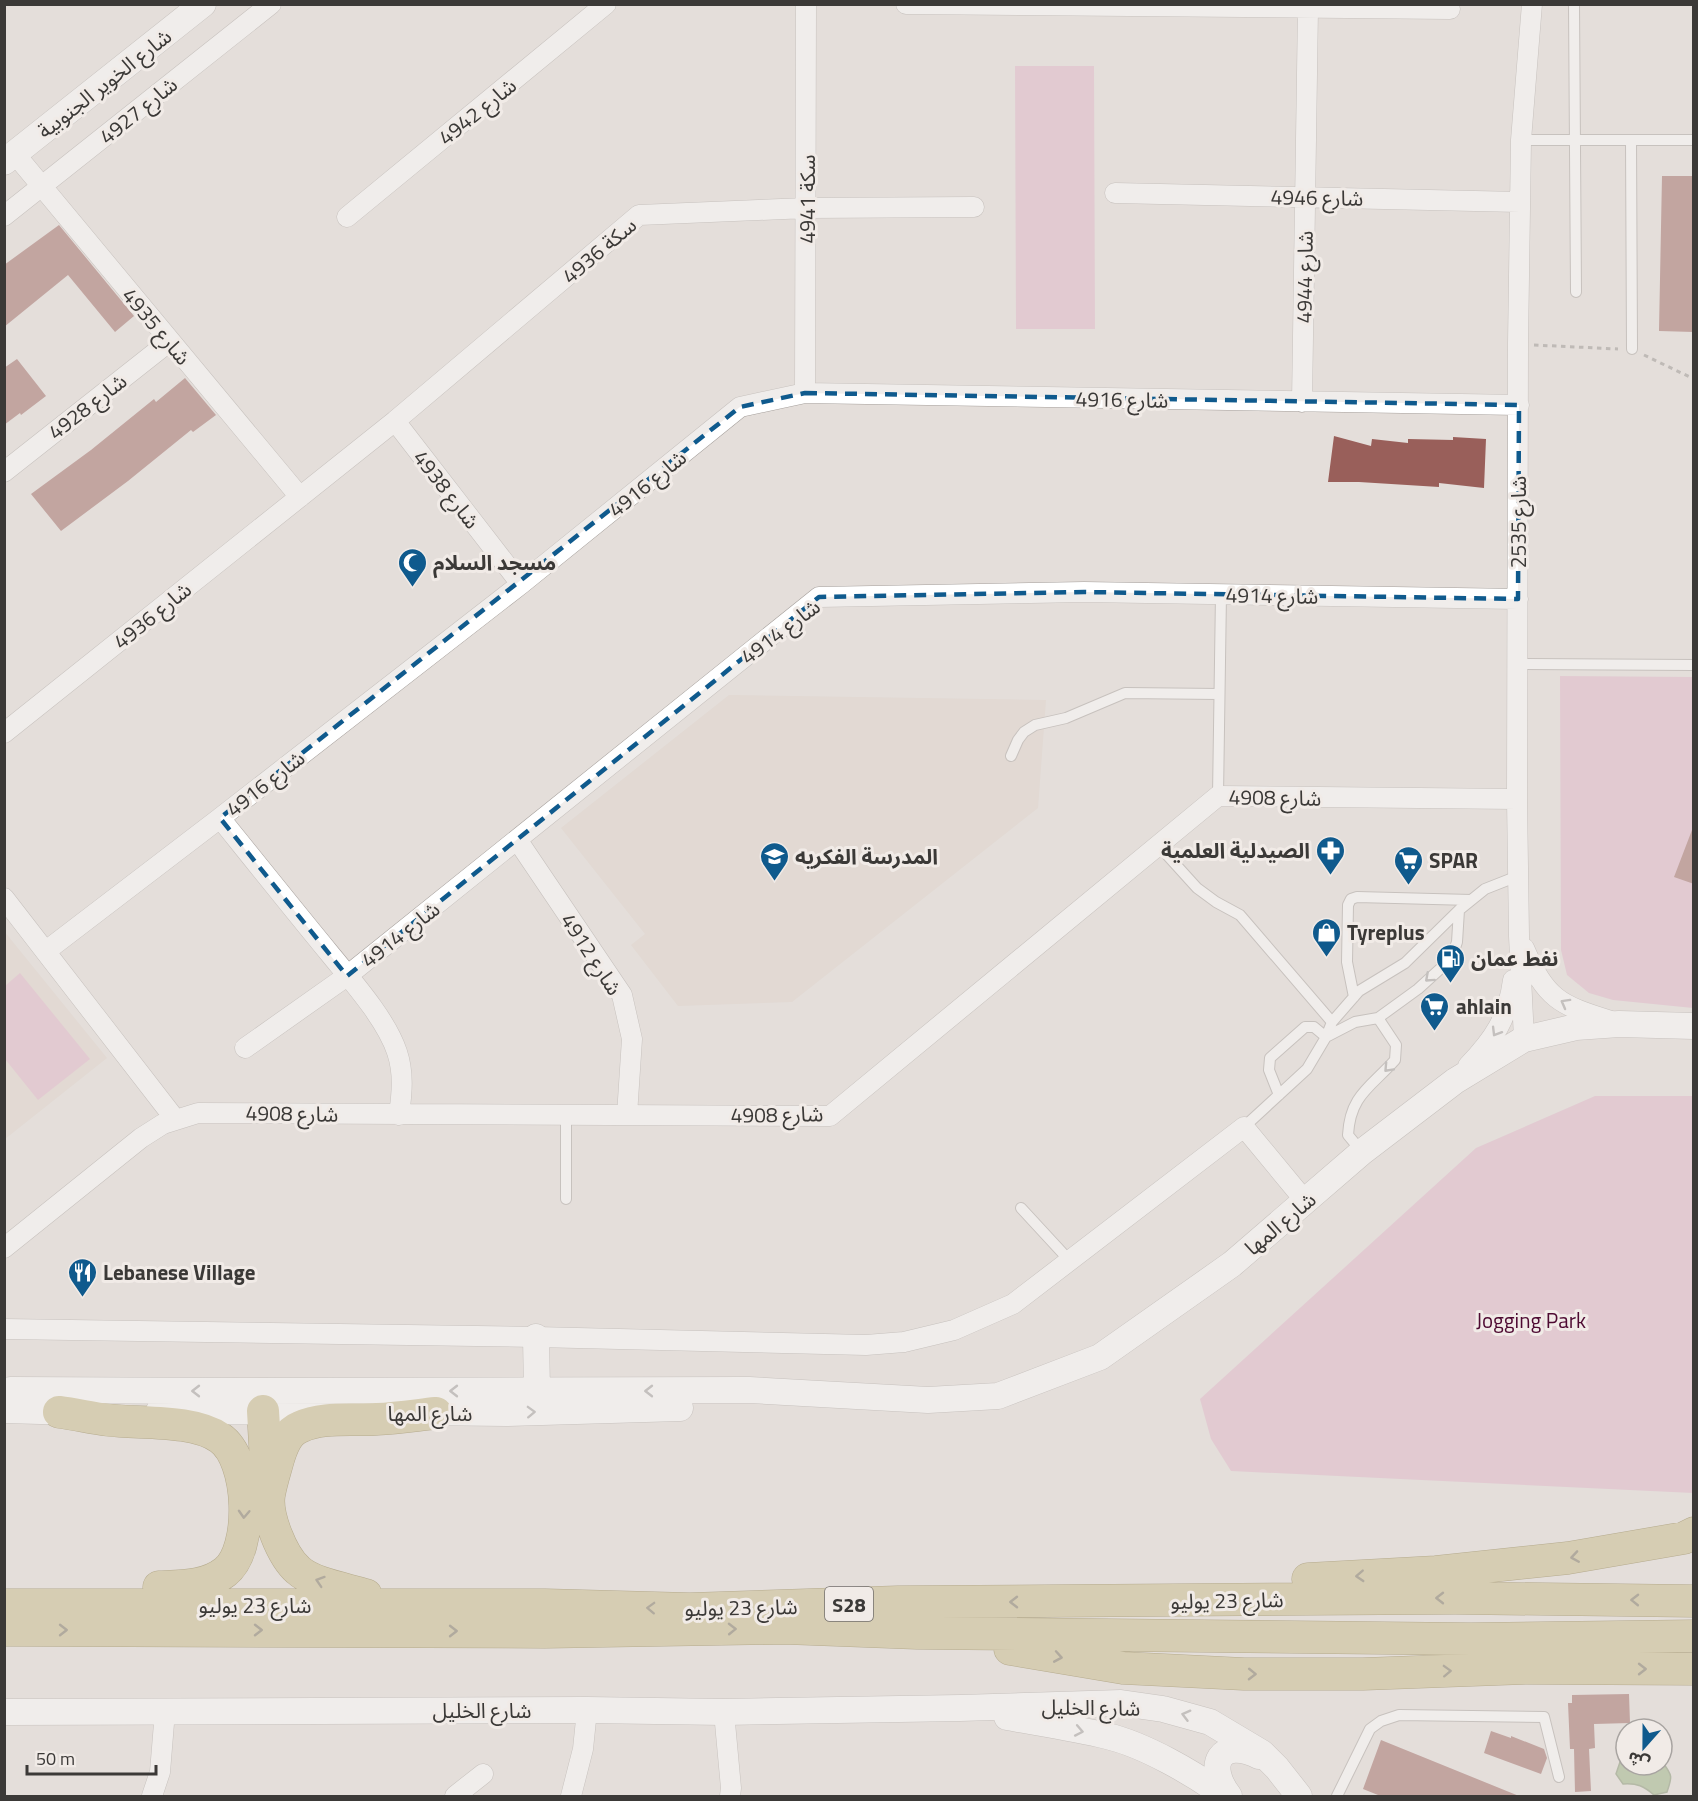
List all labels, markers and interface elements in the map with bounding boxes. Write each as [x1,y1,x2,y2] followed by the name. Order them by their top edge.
[30,20,178,146] street label: شارع الخوير الجنوبية
[92,68,184,152] street label: شارع 4927
[431,69,523,153] street label: 4942 شارع
[791,154,823,244] street label: سكة 4941
[1270,180,1364,214] street label: 4946 شارع
[555,209,643,291] street label: سكة 4936
[1287,230,1321,324] street label: 4944 شارع
[115,280,199,372] street label: 4935 شارع
[41,365,133,447] street label: 4928 شارع
[1075,382,1169,416] street label: 4916 شارع
[601,441,693,525] street label: 4916 شارع
[406,443,488,535] street label: شارع 4938
[1502,476,1534,568] street label: 2535 شارع
[396,546,428,588] mosque icon: مسجد السلام
[433,546,556,579] place label: مسجد السلام
[106,573,198,657] street label: 4936 شارع
[1225,578,1319,612] street label: 4914 شارع
[733,590,827,672] street label: 4914 شارع
[219,742,311,824] street label: 4916 شارع
[1228,780,1322,814] street label: 4908 شارع
[1161,834,1310,866] place label: الصيدلية العلمية
[1315,834,1347,876] pharmacy icon: الصيدلية العلمية
[758,840,790,882] school or university icon: المدرسة الفكريه
[795,840,938,872] place label: المدرسة الفكريه
[1392,844,1424,886] supermarket icon: SPAR
[1429,844,1478,876] place label: SPAR
[354,893,446,975] street label: 4914 شارع
[553,906,631,1002] street label: 4912 شارع
[1310,916,1342,958] shop icon: Tyreplus
[1347,916,1425,948] place label: Tyreplus
[1434,942,1466,984] fuel station icon: نفط عمان
[1471,942,1559,974] place label: نفط عمان
[1426,971,1436,982] one-way arrow
[1419,990,1451,1032] supermarket icon: ahlain
[1456,990,1512,1022] place label: ahlain
[1561,999,1571,1010] one-way arrow
[1491,1026,1503,1036] one-way arrow
[1384,1062,1395,1072] one-way arrow
[245,1096,339,1130] street label: 4908 شارع
[730,1097,824,1131] street label: 4908 شارع
[1237,1183,1323,1263] street label: شارع المها
[66,1256,98,1298] restaurant icon: Lebanese Village
[103,1256,255,1288] place label: Lebanese Village
[1476,1304,1586,1336] park label: Jogging Park
[191,1385,200,1397] one-way arrow
[449,1385,458,1397] one-way arrow
[644,1385,653,1397] one-way arrow
[388,1397,472,1429] street label: شارع المها
[527,1406,536,1419] one-way arrow
[237,1509,250,1518] one-way arrow
[1570,1550,1580,1563] one-way arrow
[1355,1570,1364,1583] one-way arrow
[315,1576,326,1588] one-way arrow
[1170,1583,1284,1617] street label: شارع 23 يوليو
[825,1587,873,1621] road number: S28
[198,1589,312,1621] street label: شارع 23 يوليو
[684,1590,798,1624] street label: شارع 23 يوليو
[1436,1592,1445,1604] one-way arrow
[1631,1594,1640,1606] one-way arrow
[1010,1596,1019,1608] one-way arrow
[647,1601,656,1614] one-way arrow
[727,1623,736,1635] one-way arrow
[58,1624,67,1636] one-way arrow
[253,1624,262,1636] one-way arrow
[448,1625,457,1637] one-way arrow
[1052,1650,1062,1663] one-way arrow
[1637,1663,1646,1675] one-way arrow
[1442,1665,1451,1678] one-way arrow
[1247,1668,1256,1680] one-way arrow
[1041,1690,1141,1724] street label: شارع الخليل
[433,1694,531,1726] street label: شارع الخليل
[1181,1710,1192,1722] one-way arrow
[1614,1717,1674,1777] north arrow
[1074,1724,1084,1737] one-way arrow
[27,1738,156,1776] scale bar
[36,1745,75,1772] text: 50 m
[1624,1746,1653,1776] text: ش

